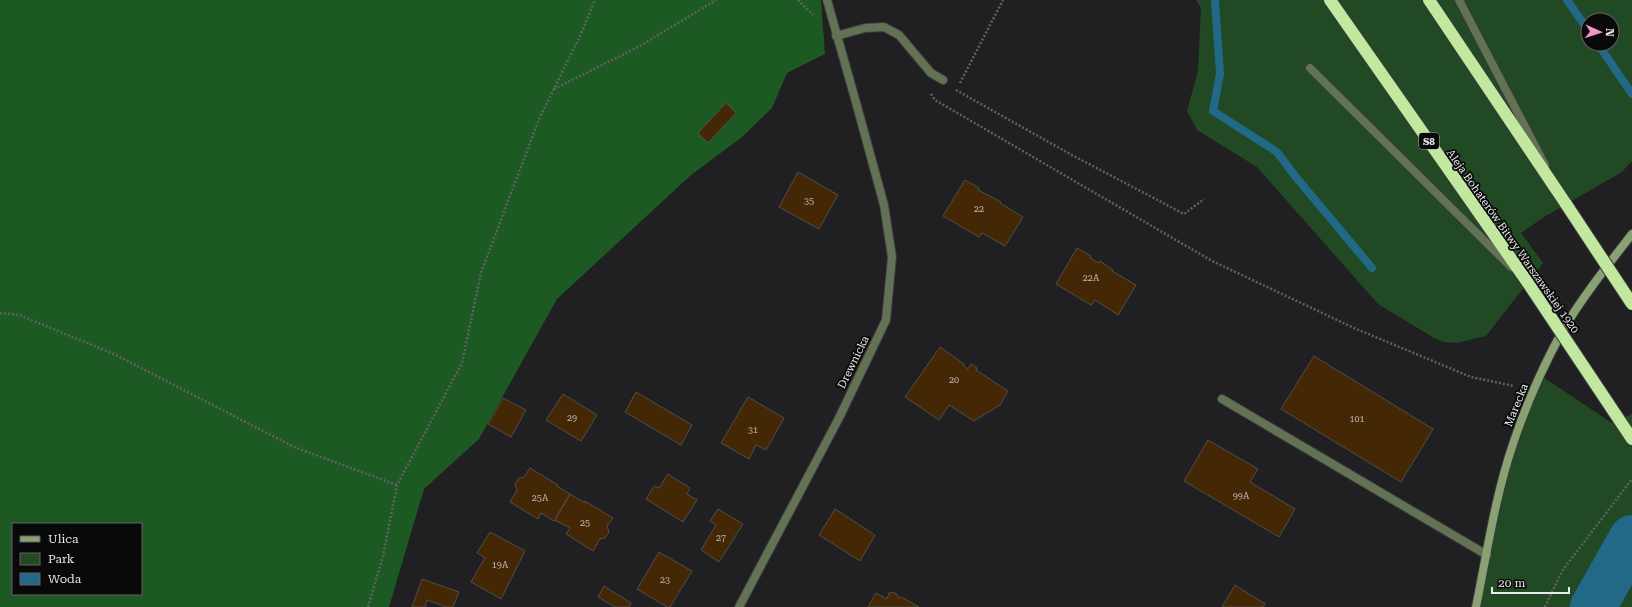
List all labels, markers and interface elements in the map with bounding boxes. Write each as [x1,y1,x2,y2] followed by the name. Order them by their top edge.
[1580,12,1620,52] north arrow
[1603,28,1616,38] text: N
[1419,133,1439,149] road number: S8
[1444,147,1581,336] street label: Aleja Bohaterów Bitwy Warszawskiej 1920
[804,196,814,206] house number: 35
[974,204,984,214] house number: 22
[1083,273,1100,283] house number: 22A
[835,334,872,391] street label: Drewnicka
[949,375,959,385] house number: 20
[1502,382,1531,429] street label: Marecka
[567,413,577,423] house number: 29
[1349,414,1365,424] house number: 101
[748,425,758,435] house number: 31
[1233,491,1250,501] house number: 99A
[532,493,549,503] house number: 25A
[580,518,590,528] house number: 25
[12,523,142,595] legend
[48,532,79,546] text: Ulica
[716,533,726,543] house number: 27
[48,552,75,566] text: Park
[492,560,509,570] house number: 19A
[1492,569,1569,595] scale bar
[48,572,82,586] text: Woda
[660,575,670,585] house number: 23
[1498,576,1525,590] text: 20 m

